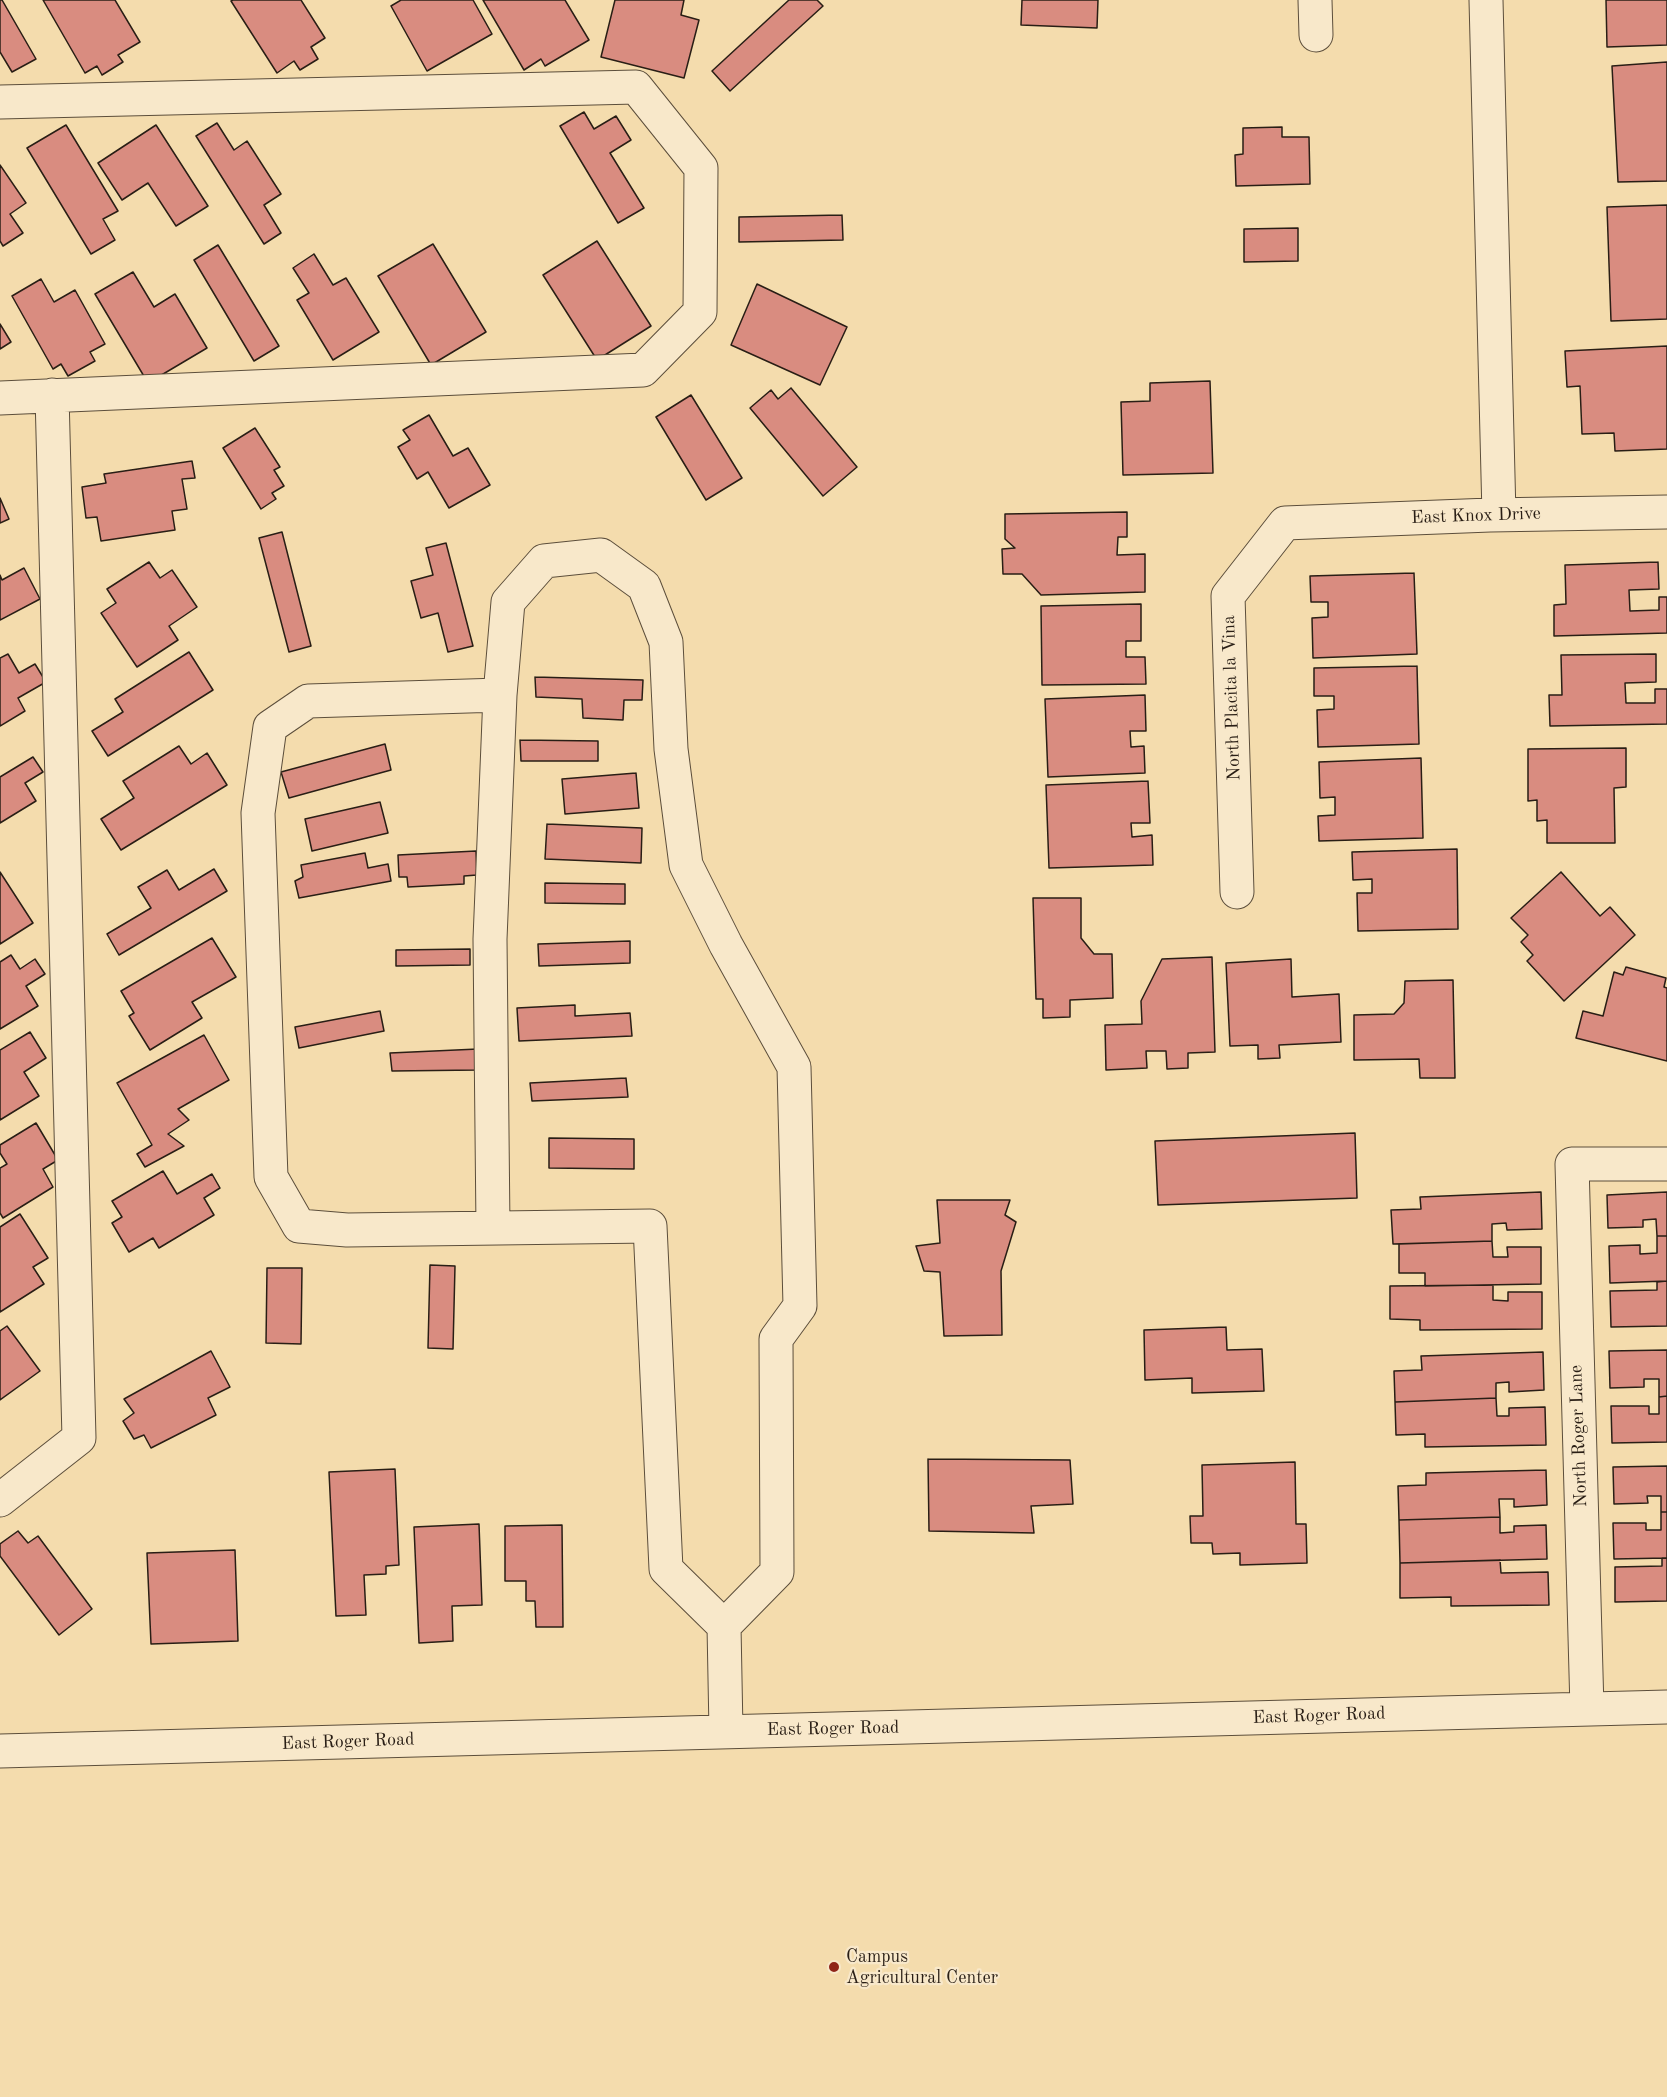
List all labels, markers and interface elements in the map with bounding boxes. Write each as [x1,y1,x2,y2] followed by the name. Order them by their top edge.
[1411,503,1541,529] street label: East Knox Drive
[1218,615,1246,781] street label: North Placita la Vina
[1566,1364,1592,1508] street label: North Roger Lane
[1252,1703,1386,1729] street label: East Roger Road
[766,1717,900,1741] street label: East Roger Road
[281,1729,415,1755] street label: East Roger Road
[846,1946,998,1988] place label: Campus Agricultural Center
[827,1960,841,1974] marker: Campus Agricultural Center

